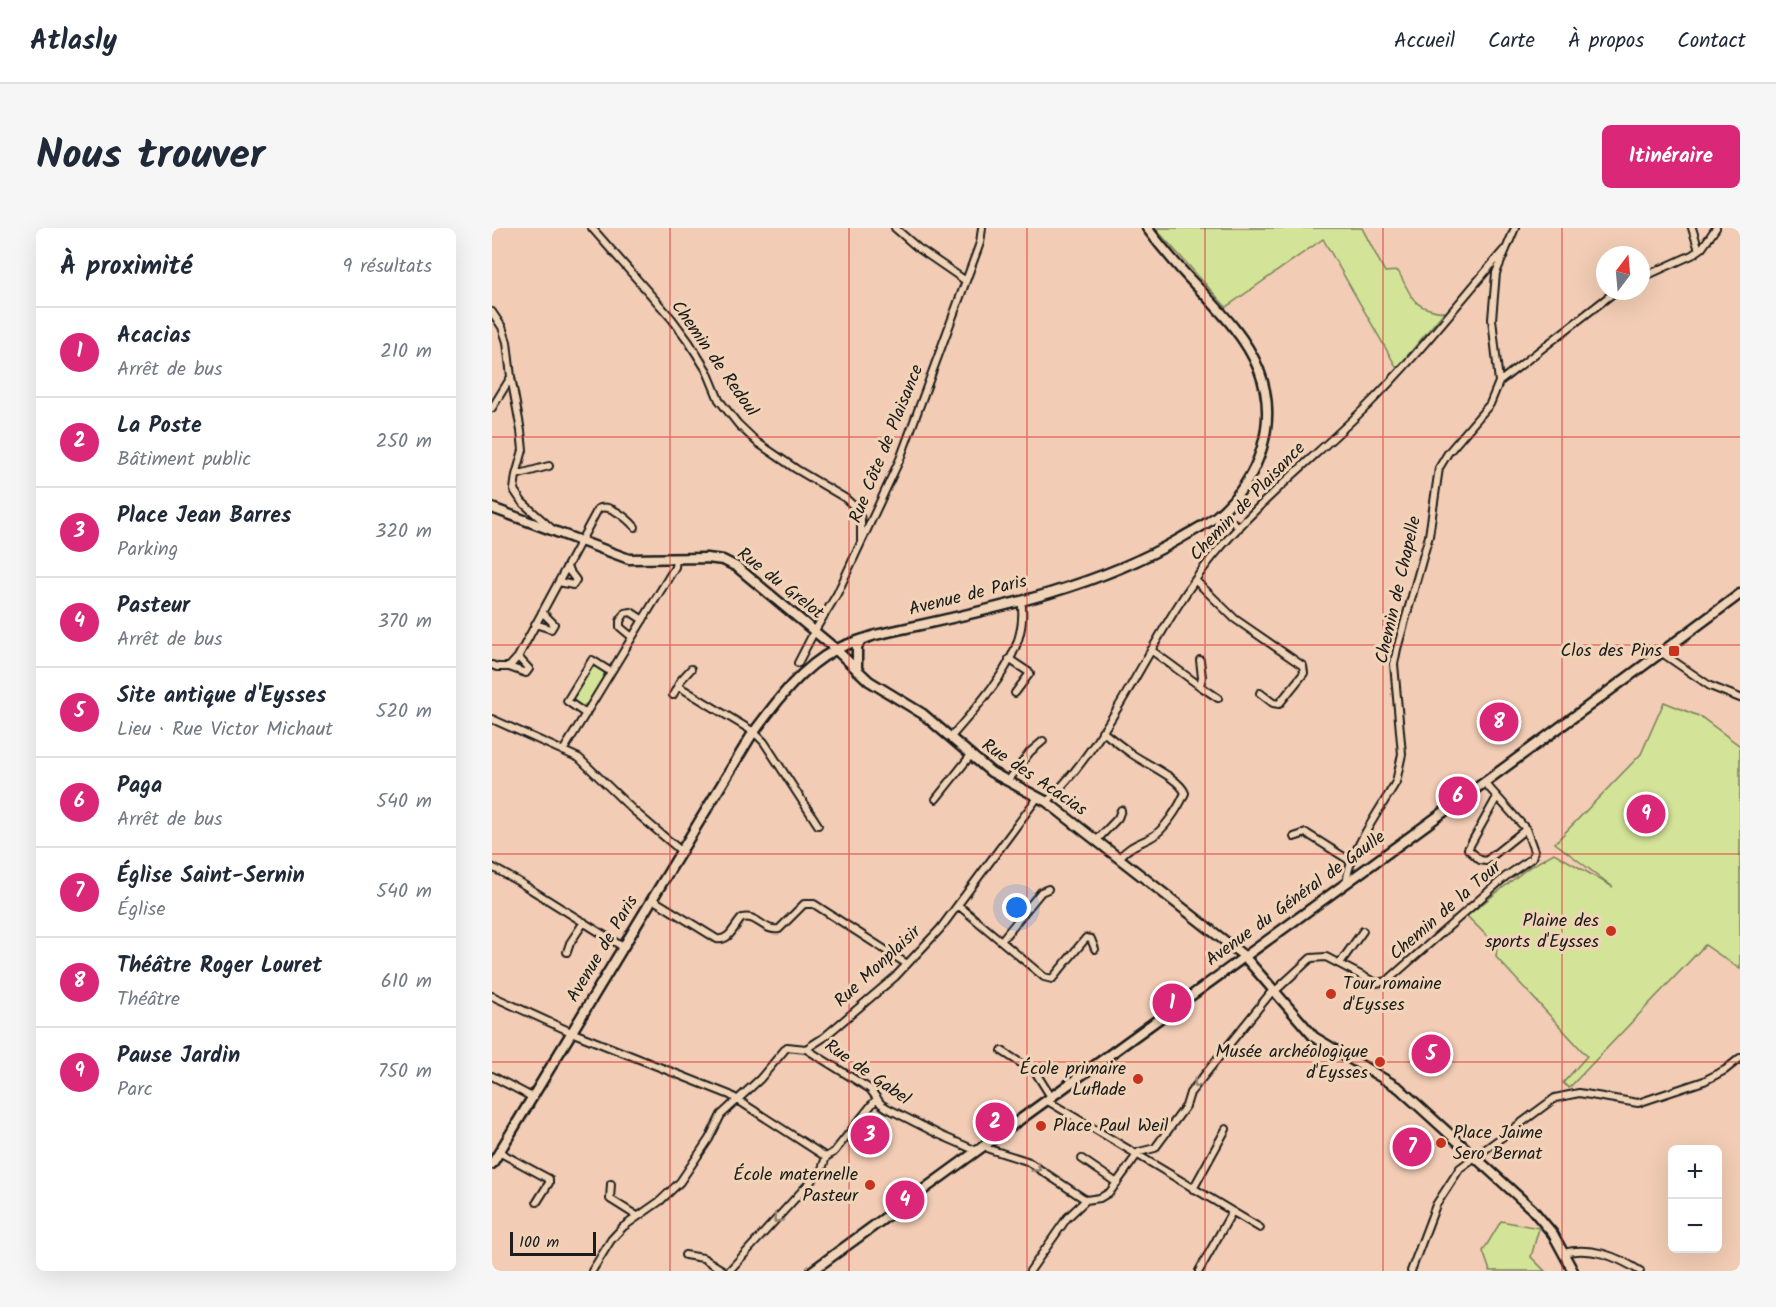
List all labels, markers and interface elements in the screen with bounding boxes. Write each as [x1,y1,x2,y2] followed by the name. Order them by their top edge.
[30,19,117,64] text: Atlasly
[1394,25,1455,58] text: Accueil
[1488,25,1535,58] text: Carte
[1568,25,1644,58] text: À propos
[1677,25,1746,58] text: Contact
[36,123,265,190] text: Nous trouver
[1602,125,1740,188] button: Itinéraire
[60,246,192,288] text: À proximité
[1596,246,1650,300] north arrow
[342,251,432,283] text: 9 résultats
[663,295,766,424] street label: Chemin de Redoul
[117,319,191,354] text: Acacias
[76,336,83,368] text: 1
[380,336,432,368] text: 210 m
[117,354,223,386] text: Arrêt de bus
[842,360,932,528] street label: Rue Côte de Plaisance
[117,409,202,444] text: La Poste
[74,426,85,458] text: 2
[376,426,432,458] text: 250 m
[1183,435,1313,569] street label: Chemin de Plaisance
[117,444,251,476] text: Bâtiment public
[117,499,291,534] text: Place Jean Barres
[1368,513,1430,667] street label: Chemin de Chapelle
[74,516,85,548] text: 3
[375,516,432,548] text: 320 m
[117,534,178,566] text: Parking
[730,541,831,628] street label: Rue du Grelot
[906,567,1030,625] street label: Avenue de Paris
[117,589,190,624] text: Pasteur
[74,606,85,638] text: 4
[377,606,432,638] text: 370 m
[117,624,223,656] text: Arrêt de bus
[1560,637,1662,666] place label: Clos des Pins
[1667,644,1681,658] marker: Clos des Pins
[117,679,326,714] text: Site antique d'Eysses
[74,696,85,728] text: 5
[376,696,432,728] text: 520 m
[1480,700,1518,744] pin: 8
[117,714,333,746] text: Lieu · Rue Victor Michaut
[975,732,1093,824] street label: Rue des Acacias
[117,769,162,804] text: Paga
[1438,774,1478,818] pin: 6
[74,786,85,818] text: 6
[376,786,432,818] text: 540 m
[1626,792,1666,836] pin: 9
[117,804,223,836] text: Arrêt de bus
[1200,824,1392,974] street label: Avenue du Général de Gaulle
[1383,853,1509,968] street label: Chemin de la Tour
[117,859,305,894] text: Église Saint-Sernin
[75,876,84,908] text: 7
[376,876,432,908] text: 540 m
[560,890,647,1008] street label: Avenue de Paris
[1002,893,1031,922] your location
[117,894,165,926] text: Église
[1485,907,1599,957] place label: Plaine des sports d'Eysses
[828,918,929,1015] street label: Rue Monplaisir
[1604,924,1618,938] marker: Plaine des sports d'Eysses
[117,949,322,984] text: Théâtre Roger Louret
[74,966,85,998] text: 8
[381,966,432,998] text: 610 m
[1343,970,1441,1020] place label: Tour romaine d'Eysses
[1152,980,1192,1026] pin: 1
[117,984,180,1016] text: Théâtre
[1324,987,1338,1001] marker: Tour romaine d'Eysses
[818,1032,917,1114] street label: Rue de Gabel
[1412,1032,1450,1076] pin: 5
[1215,1038,1368,1088] place label: Musée archéologique d'Eysses
[117,1039,240,1074] text: Pause Jardin
[1020,1055,1126,1105] place label: École primaire Luflade
[1373,1055,1387,1069] marker: Musée archéologique d'Eysses
[74,1056,85,1088] text: 9
[378,1056,432,1088] text: 750 m
[1131,1072,1145,1086] marker: École primaire Luflade
[117,1074,153,1106] text: Parc
[1193,1078,1204,1089] one-way arrow
[976,1100,1014,1144] pin: 2
[850,1112,890,1158] pin: 3
[1053,1112,1169,1141] place label: Place Paul Weil
[1034,1119,1048,1133] marker: Place Paul Weil
[1453,1119,1544,1169] place label: Place Jaime Sero Bernat
[1392,1124,1432,1170] pin: 7
[1434,1136,1448,1150] marker: Place Jaime Sero Bernat
[1668,1145,1722,1253] map controls
[1668,1145,1722,1199] button: +
[733,1161,859,1211] place label: École maternelle Pasteur
[1030,1161,1041,1172] one-way arrow
[863,1178,877,1192] marker: École maternelle Pasteur
[886,1178,924,1222] pin: 4
[1668,1199,1722,1253] button: −
[773,1212,784,1222] one-way arrow
[510,1229,596,1256] scale bar
[519,1230,559,1255] text: 100 m

